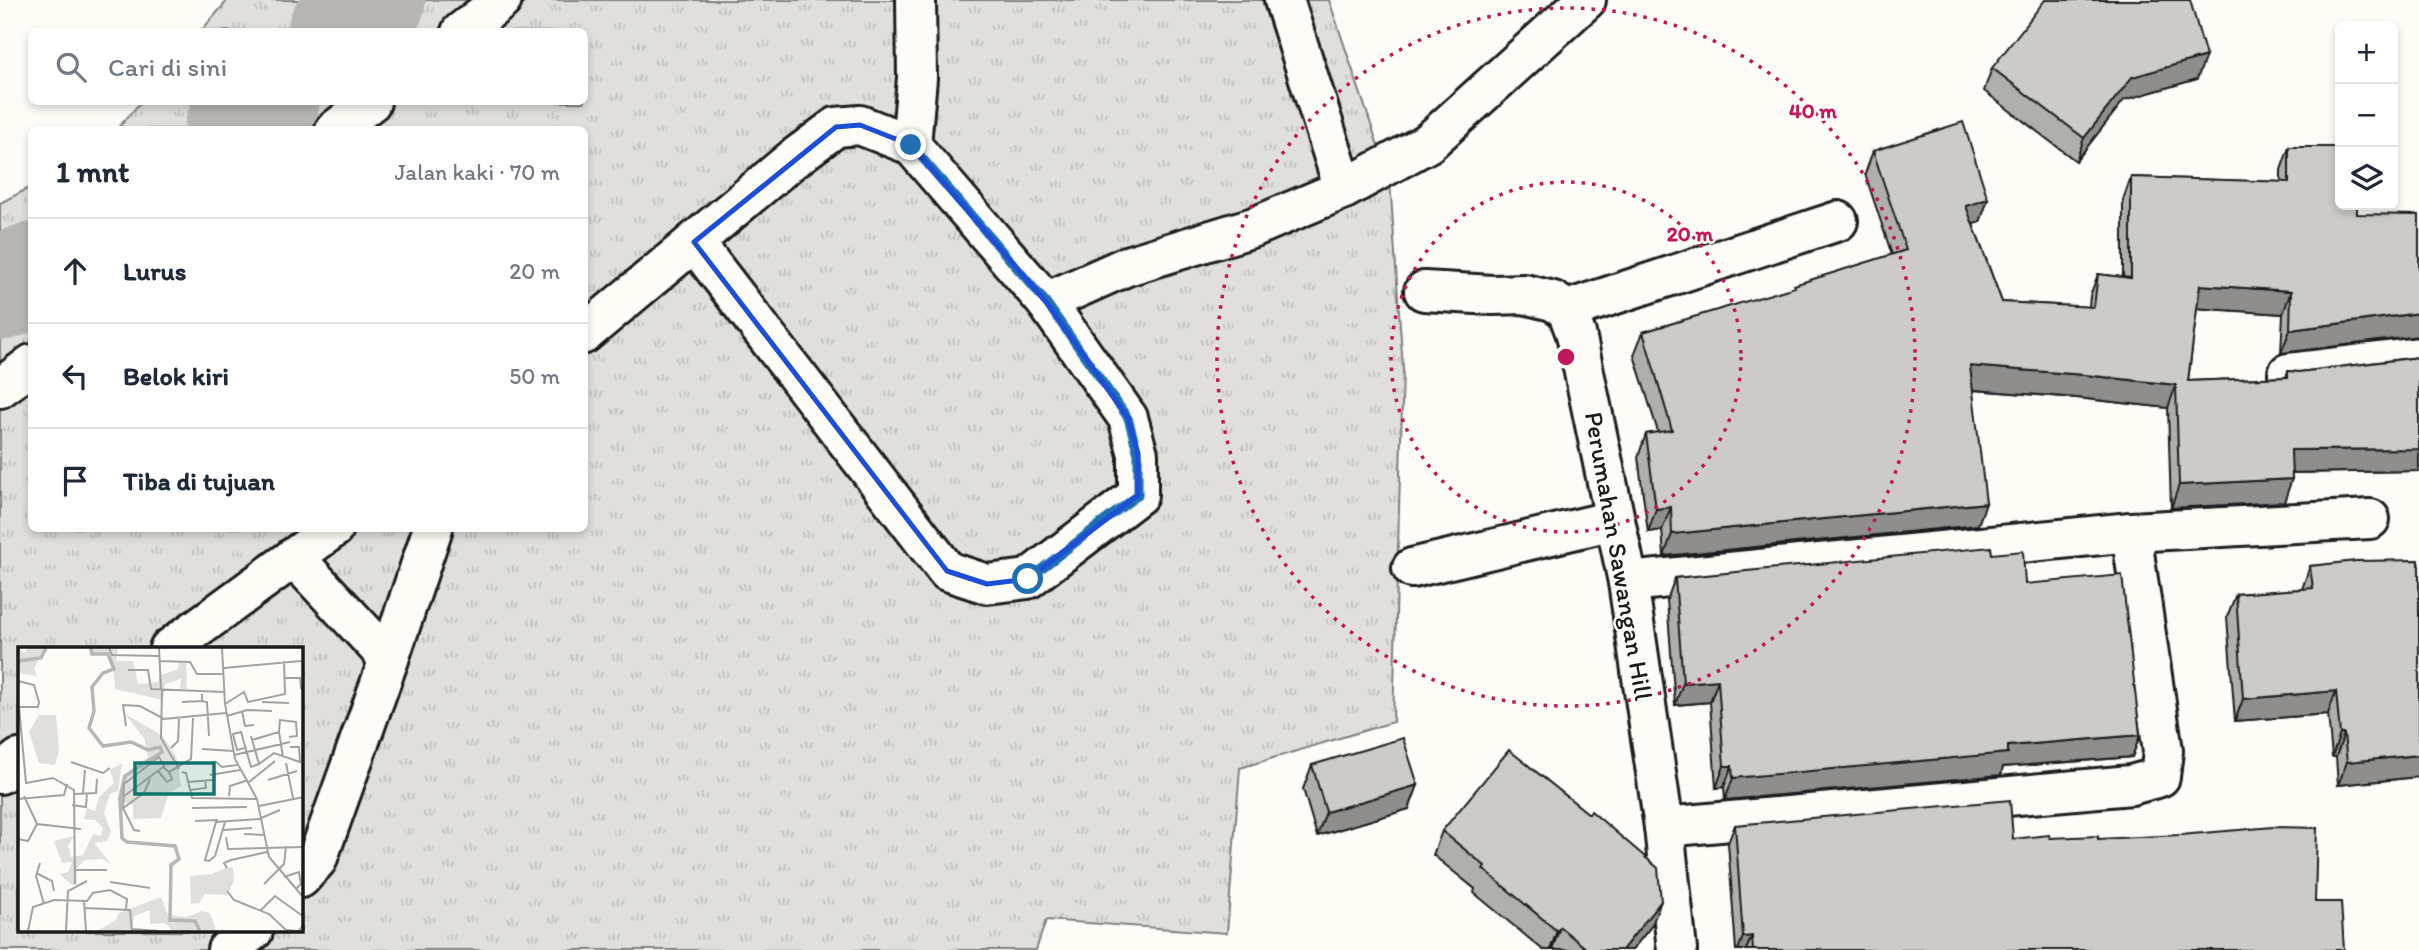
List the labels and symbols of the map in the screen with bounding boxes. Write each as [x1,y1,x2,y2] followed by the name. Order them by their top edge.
[1789,98,1837,123] text: 40 m
[895,129,926,160] route end
[1667,221,1714,246] text: 20 m
[1554,345,1578,369] centre of rings
[1578,409,1660,703] street label: Perumahan Sawangan Hill
[1012,563,1043,594] route start
[18,647,303,932] inset map

